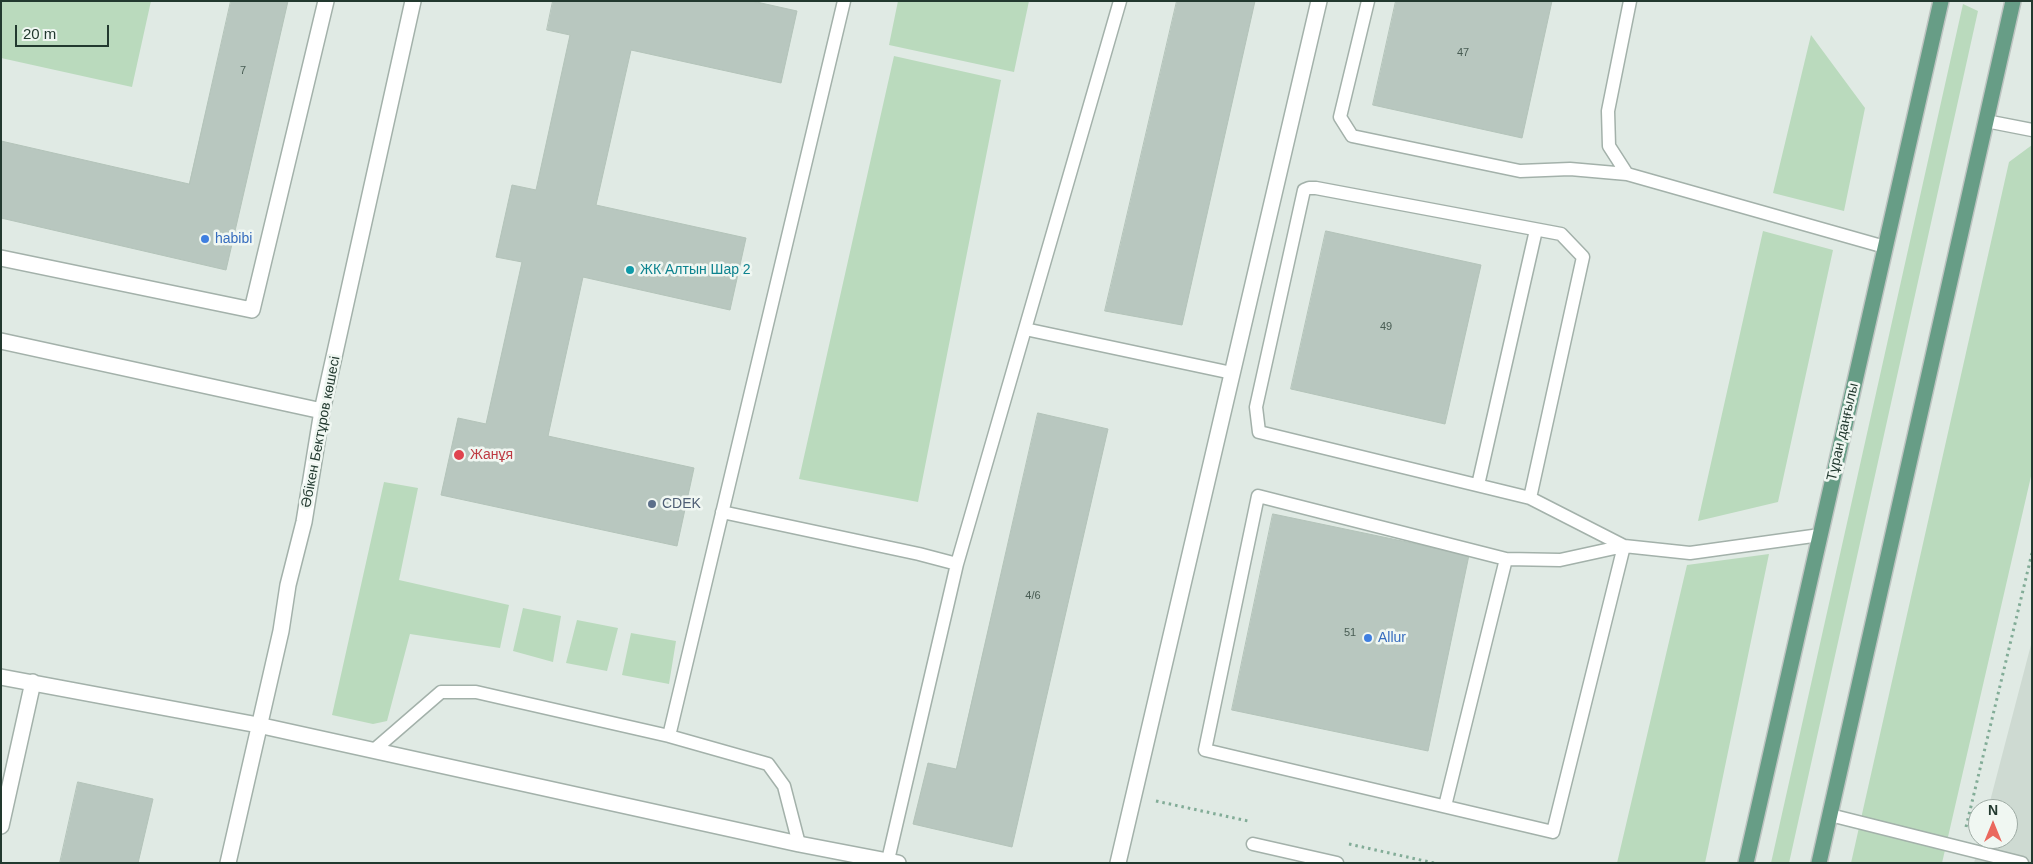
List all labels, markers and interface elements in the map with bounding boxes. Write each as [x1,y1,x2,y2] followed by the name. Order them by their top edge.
[18,15,111,47] scale bar
[23,25,56,42] text: 20 m
[1457,46,1469,60] house number: 47
[240,64,246,78] house number: 7
[215,231,252,247] place label: habibi
[199,233,211,245] marker: habibi
[640,262,751,278] place label: ЖК Алтын Шар 2
[624,264,636,276] marker: ЖК Алтын Шар 2
[1380,320,1392,334] house number: 49
[298,355,344,509] street label: Әбікен Бектұров көшесі
[1824,381,1862,483] street label: Тұран даңғылы
[470,447,513,463] place label: Жанұя
[452,448,466,462] marker: Жанұя
[662,496,701,512] place label: CDEK
[646,498,658,510] marker: CDEK
[1025,589,1041,603] house number: 4/6
[1344,626,1356,640] house number: 51
[1378,630,1406,646] place label: Allur
[1362,632,1374,644] marker: Allur
[1968,799,2018,849] north arrow
[1988,802,1998,818] text: N

